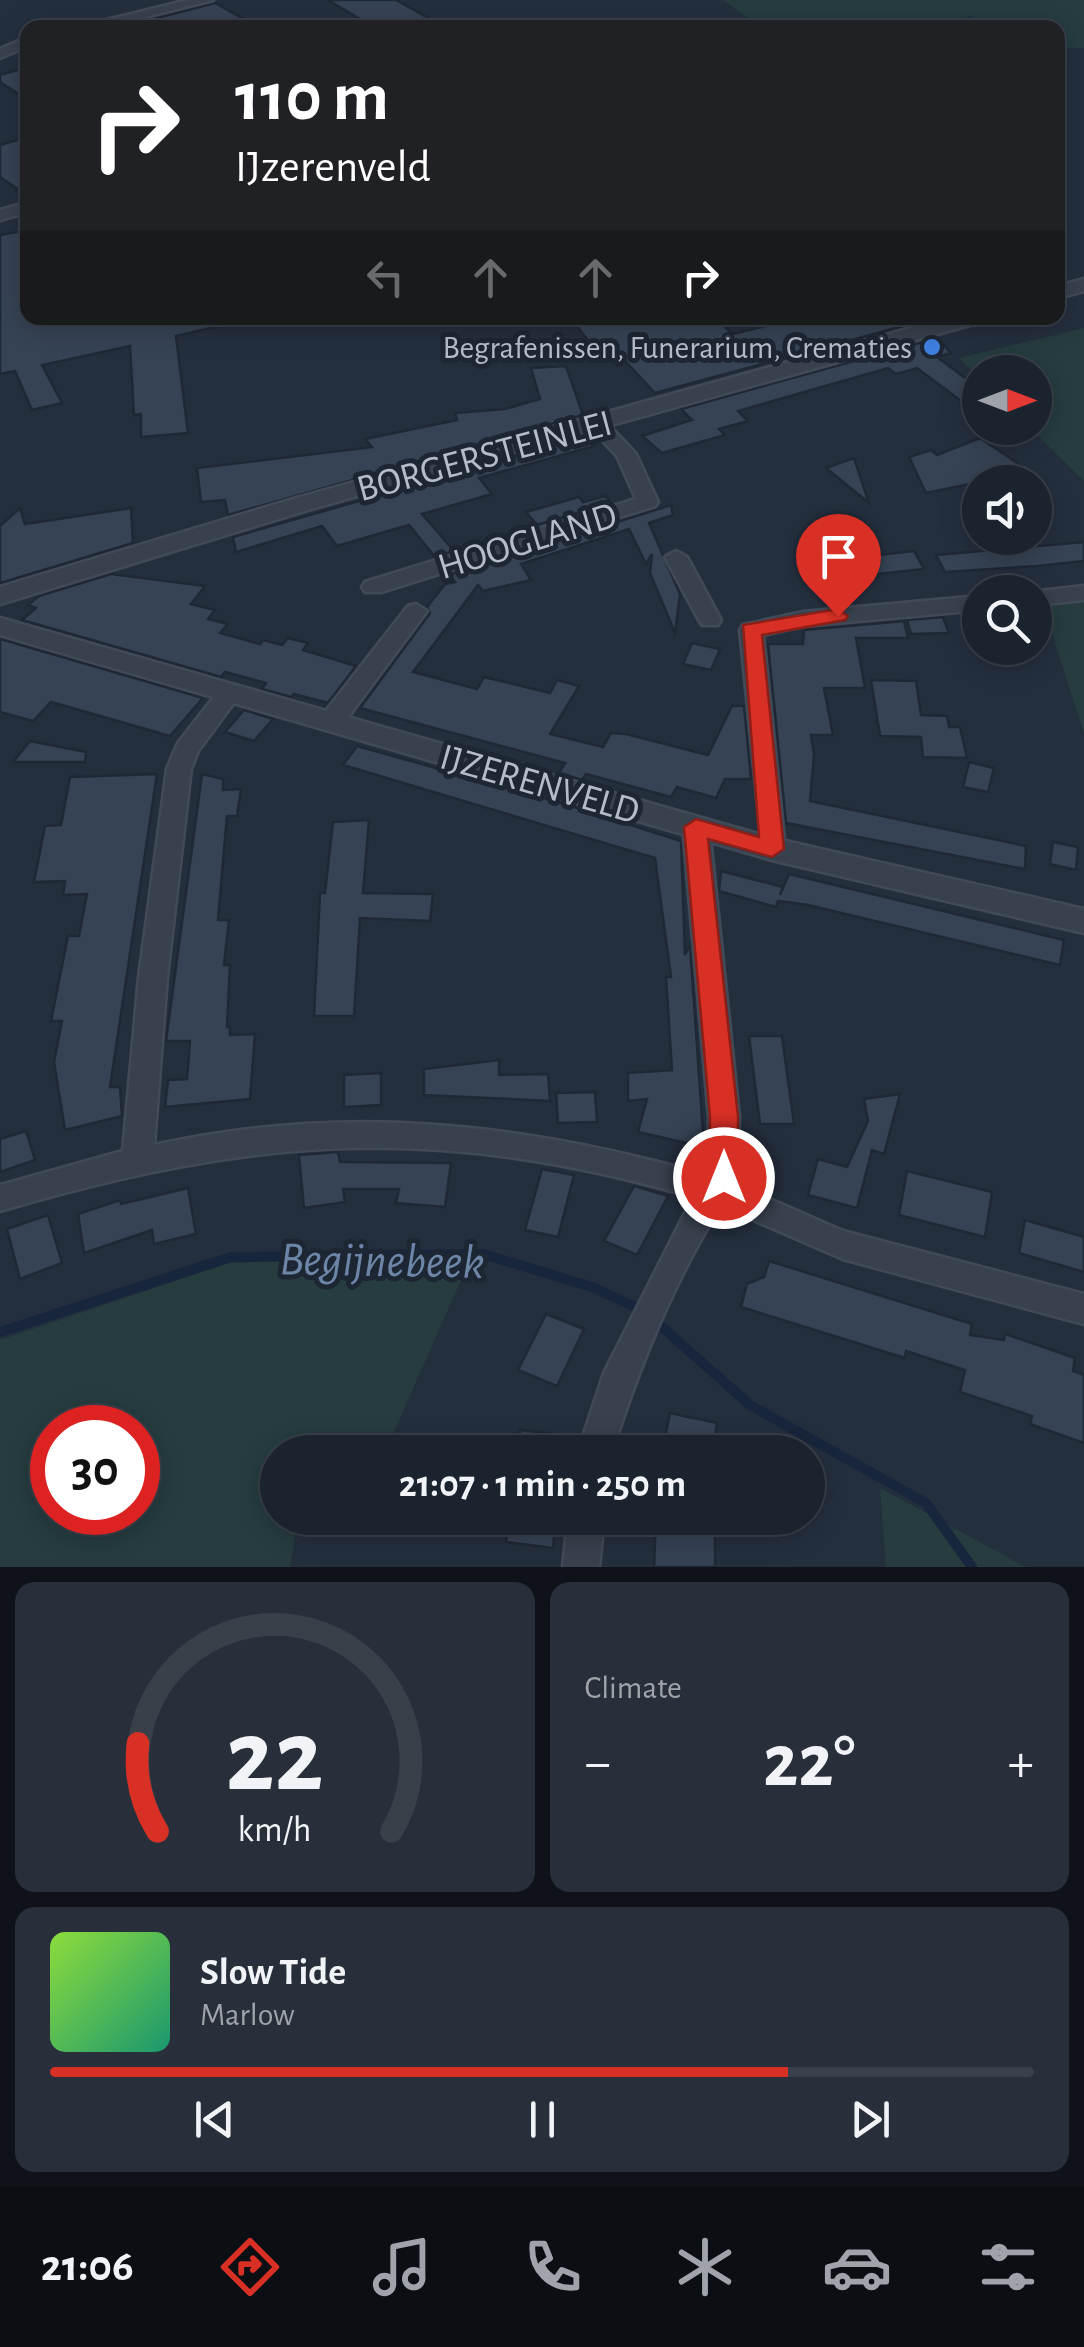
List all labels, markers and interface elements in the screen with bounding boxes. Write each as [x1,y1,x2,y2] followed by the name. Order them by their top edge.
[70,60,200,190] icon: right
[235,63,389,133] text: 110 m
[235,145,431,190] text: IJzerenveld
[358,250,413,305] icon: left
[463,250,518,305] icon: ahead
[568,250,623,305] icon: ahead
[673,250,728,305] icon: right
[443,332,912,364] place label: Begrafenissen, Funerarium, Crematies
[921,336,943,358] marker: Begrafenissen, Funerarium, Crematies
[962,355,1052,445] north arrow
[962,355,1052,665] map controls
[353,405,616,509] street label: BORGERSTEINLEI
[962,465,1052,555] button: sound
[434,497,621,587] street label: HOOGLAND
[796,514,881,617] pin
[811,529,866,584] icon: arrive
[962,575,1052,665] button: search
[436,738,643,831] street label: IJZERENVELD
[672,1126,776,1230] position arrow
[279,1236,485,1288] water label: Begijnebeek
[30,1405,160,1535] speed limit sign: 30
[399,1466,686,1504] text: 21:07 · 1 min · 250 m
[585,1672,682,1704] text: Climate
[226,1706,324,1810] text: 22
[763,1725,856,1800] text: 22°
[585,1736,611,1791] text: −
[1008,1736,1034,1791] text: +
[238,1812,312,1848] text: km/h
[200,1954,346,1992] text: Slow Tide
[200,1999,295,2031] text: Marlow
[187,2092,242,2147] icon: previous
[515,2092,570,2147] icon: pause
[843,2092,898,2147] icon: next
[215,2232,285,2302] icon: directions
[367,2232,437,2302] icon: music
[518,2232,588,2302] icon: phone
[670,2232,740,2302] icon: climate
[822,2232,892,2302] icon: car
[973,2232,1043,2302] icon: filters
[41,2244,134,2289] text: 21:06

